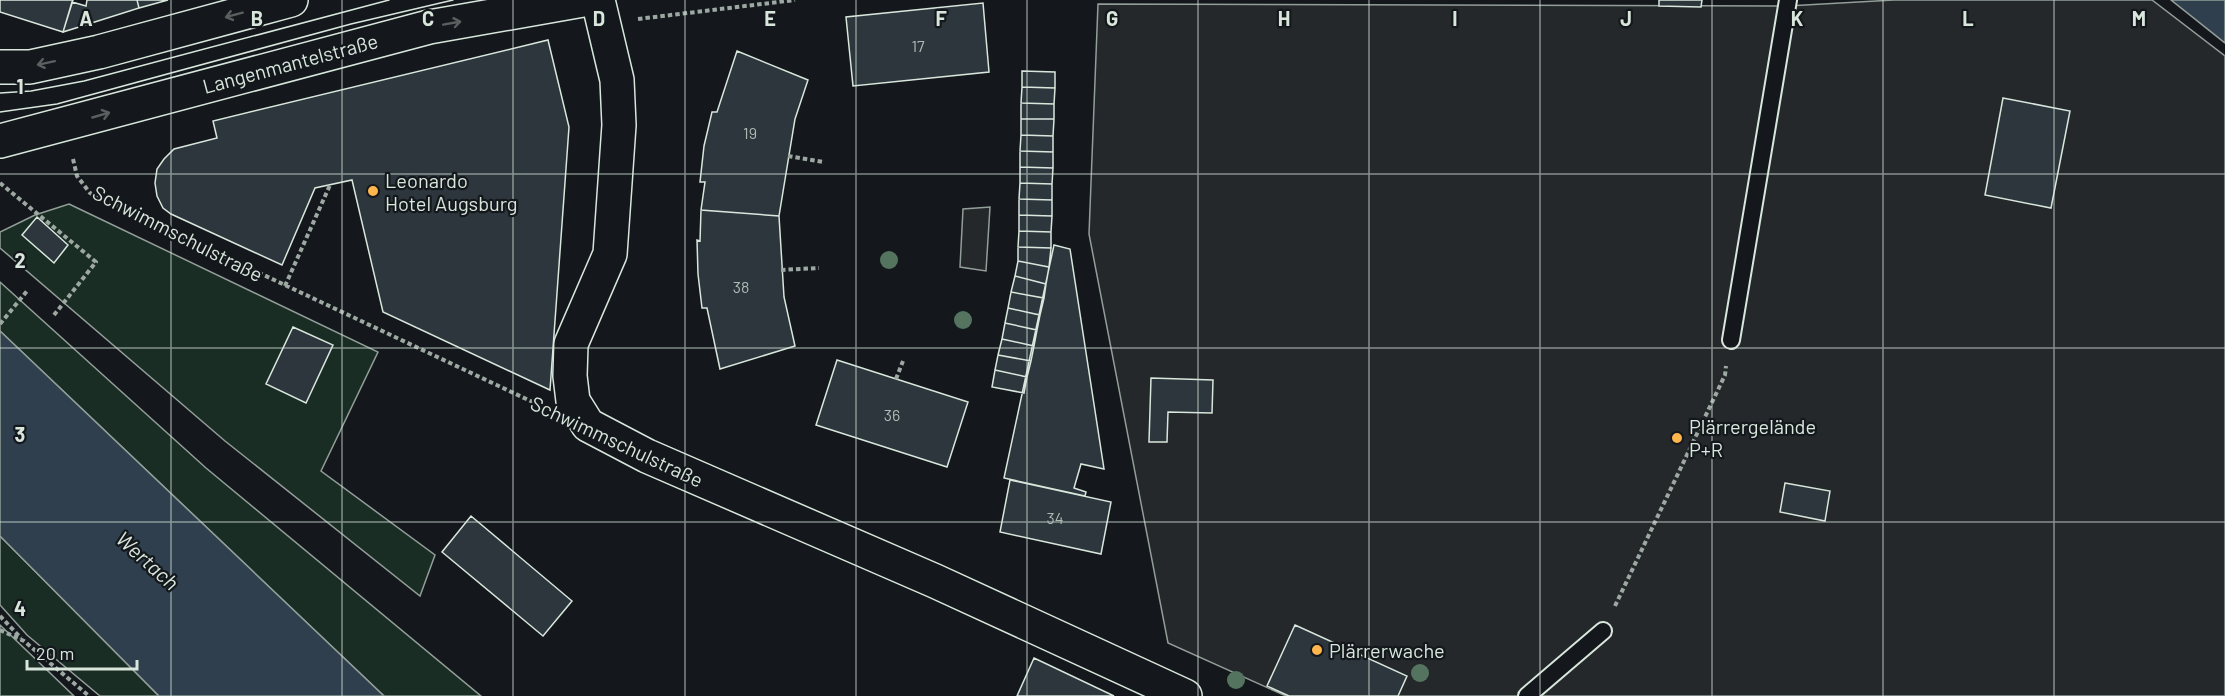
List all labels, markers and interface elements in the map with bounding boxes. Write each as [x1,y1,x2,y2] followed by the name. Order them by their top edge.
[79,6,93,30] text: A
[251,6,263,30] text: B
[422,6,434,30] text: C
[593,6,605,30] text: D
[764,6,776,30] text: E
[935,6,947,30] text: F
[1106,6,1118,30] text: G
[1278,6,1290,30] text: H
[1452,6,1458,30] text: I
[1620,6,1632,30] text: J
[1791,6,1804,30] text: K
[1962,6,1974,30] text: L
[2132,6,2146,30] text: M
[225,10,244,21] one-way arrow
[441,17,461,28] one-way arrow
[200,28,380,98] street label: Langenmantelstraße
[911,36,925,55] house number: 17
[36,58,55,70] one-way arrow
[16,74,24,98] text: 1
[91,109,110,121] one-way arrow
[743,123,757,142] house number: 19
[385,168,518,215] place label: Leonardo Hotel Augsburg
[89,180,267,286] street label: Schwimmschulstraße
[366,184,380,198] marker: Leonardo Hotel Augsburg
[14,248,26,272] text: 2
[733,277,749,296] house number: 38
[527,390,707,492] street label: Schwimmschulstraße
[884,405,900,424] house number: 36
[1689,414,1816,461] place label: Plärrergelände P+R
[15,422,25,446] text: 3
[1670,431,1684,445] marker: Plärrergelände P+R
[1046,508,1064,527] house number: 34
[112,525,184,595] water label: Wertach
[14,596,26,620] text: 4
[27,633,136,671] scale bar
[1329,638,1445,662] place label: Plärrerwache
[36,642,74,664] text: 20 m
[1310,643,1324,657] marker: Plärrerwache

